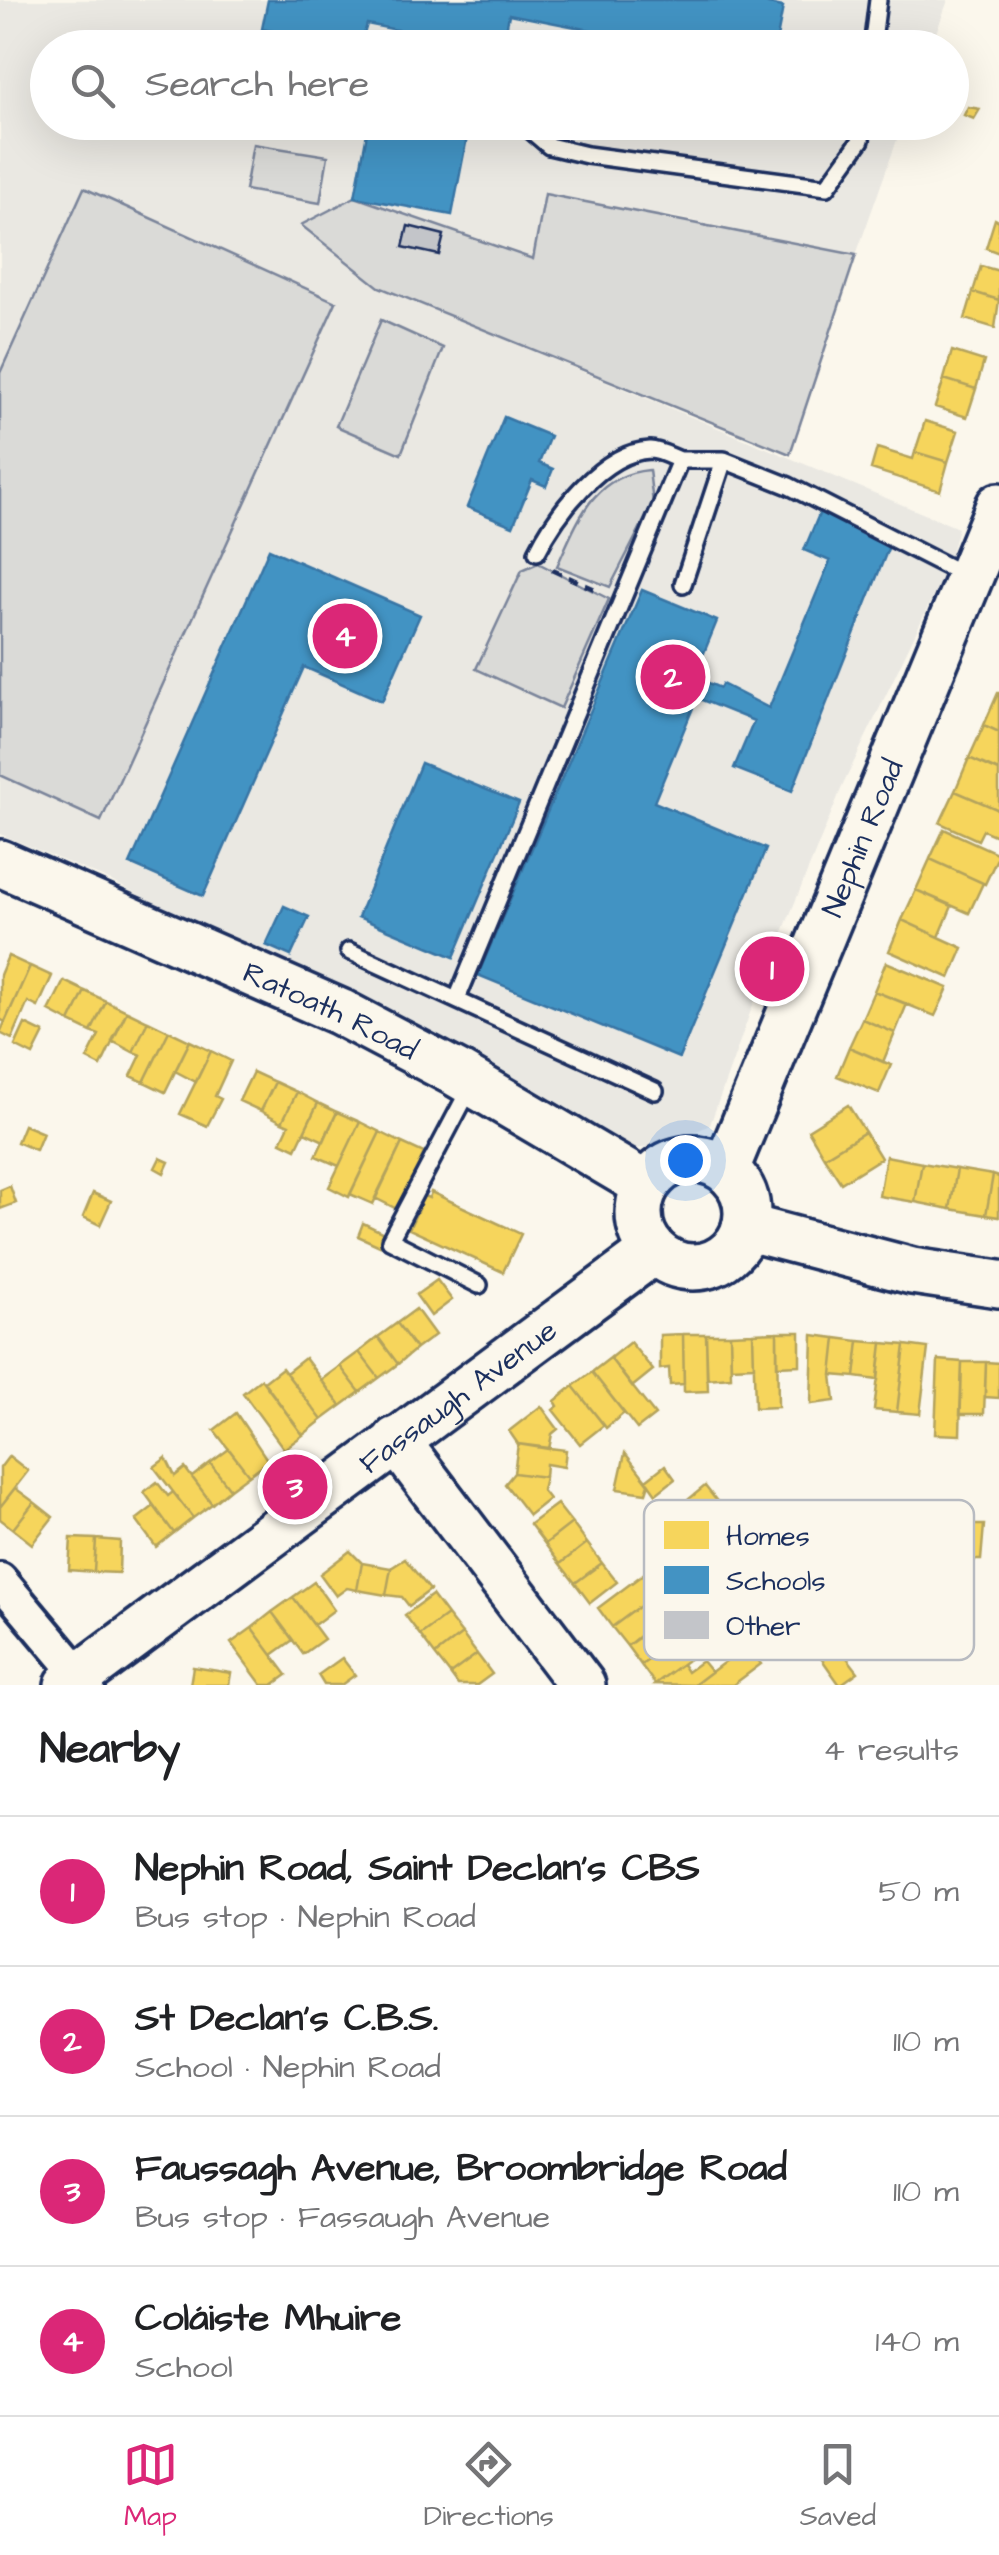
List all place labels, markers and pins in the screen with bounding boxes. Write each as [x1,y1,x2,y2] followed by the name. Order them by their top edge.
[312,598,378,674] pin: 4
[640,640,706,714] pin: 2
[740,932,804,1006] pin: 1
[262,1450,328,1524] pin: 3

